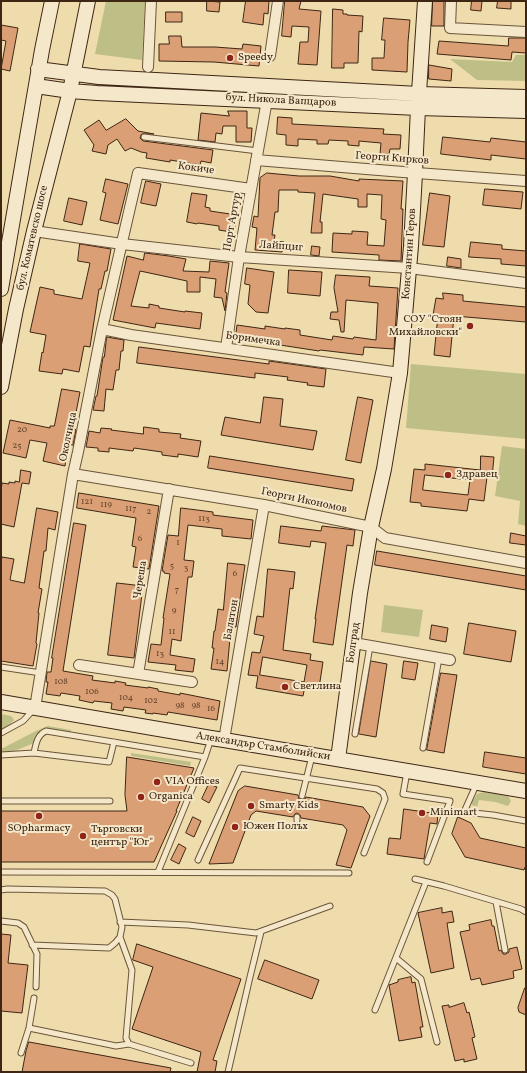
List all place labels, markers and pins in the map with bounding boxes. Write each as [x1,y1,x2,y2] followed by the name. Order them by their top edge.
[238,51,273,65] place label: Speedy
[225,53,235,63] marker: Speedy
[389,313,462,339] place label: СОУ "Стоян Михайловски"
[465,321,475,331] marker: СОУ "Стоян Михайловски"
[456,468,498,482] place label: Здравец
[443,470,453,480] marker: Здравец
[293,680,341,694] place label: Светлина
[280,682,290,692] marker: Светлина
[165,775,220,789] place label: VIA Offices
[152,777,162,787] marker: VIA Offices
[149,790,193,804] place label: Organica
[136,792,146,802] marker: Organica
[259,799,319,813] place label: Smarty Kids
[246,801,256,811] marker: Smarty Kids
[430,806,477,820] place label: Minimart
[417,808,427,818] marker: Minimart
[34,811,44,821] marker: SOpharmacy
[243,820,308,834] place label: Южен Полъх
[7,822,71,836] place label: SOpharmacy
[230,822,240,832] marker: Южен Полъх
[91,823,153,849] place label: Търговски център "Юг"
[78,831,88,841] marker: Търговски център "Юг"

